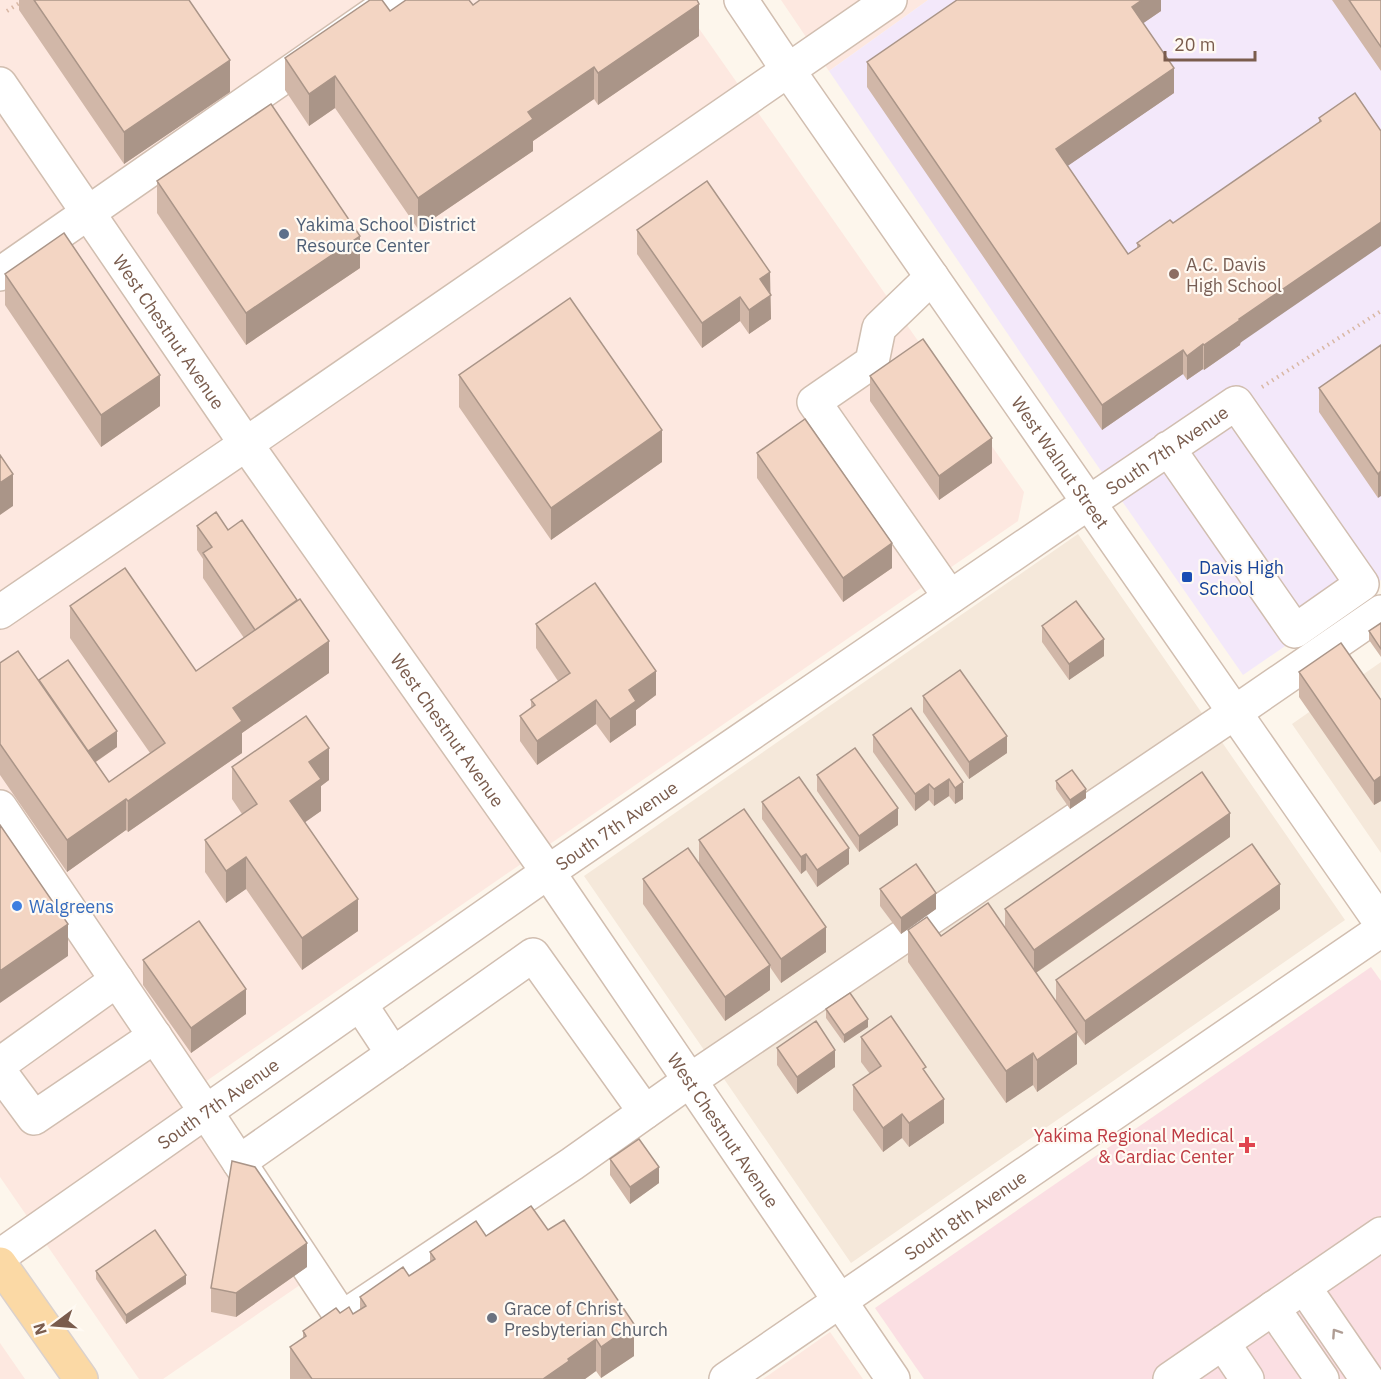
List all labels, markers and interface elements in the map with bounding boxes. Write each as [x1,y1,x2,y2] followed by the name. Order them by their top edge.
[1165,24,1255,62] scale bar
[1174,33,1216,56] text: 20 m
[296,213,476,257] place label: Yakima School District Resource Center
[277,227,291,241] marker: Yakima School District Resource Center
[108,250,230,414] street label: West Chestnut Avenue
[1186,253,1282,297] place label: A.C. Davis High School
[1167,267,1181,281] marker: A.C. Davis High School
[1007,392,1115,533] street label: West Walnut Street
[1101,400,1233,500] street label: South 7th Avenue
[1199,556,1284,600] place label: Davis High School
[1180,570,1194,584] marker: Davis High School
[386,649,510,811] street label: West Chestnut Avenue
[551,775,682,875] street label: South 7th Avenue
[29,895,114,918] place label: Walgreens
[10,899,24,913] marker: Walgreens
[663,1048,784,1212] street label: West Chestnut Avenue
[153,1053,283,1154] street label: South 7th Avenue
[1034,1124,1234,1168] place label: Yakima Regional Medical & Cardiac Center
[1238,1136,1256,1154] marker: Yakima Regional Medical & Cardiac Center
[900,1165,1031,1265] street label: South 8th Avenue
[24,1295,84,1355] north arrow
[504,1297,668,1341] place label: Grace of Christ Presbyterian Church
[485,1311,499,1325] marker: Grace of Christ Presbyterian Church
[28,1321,51,1337] text: N
[1331,1329,1343,1339] one-way arrow

